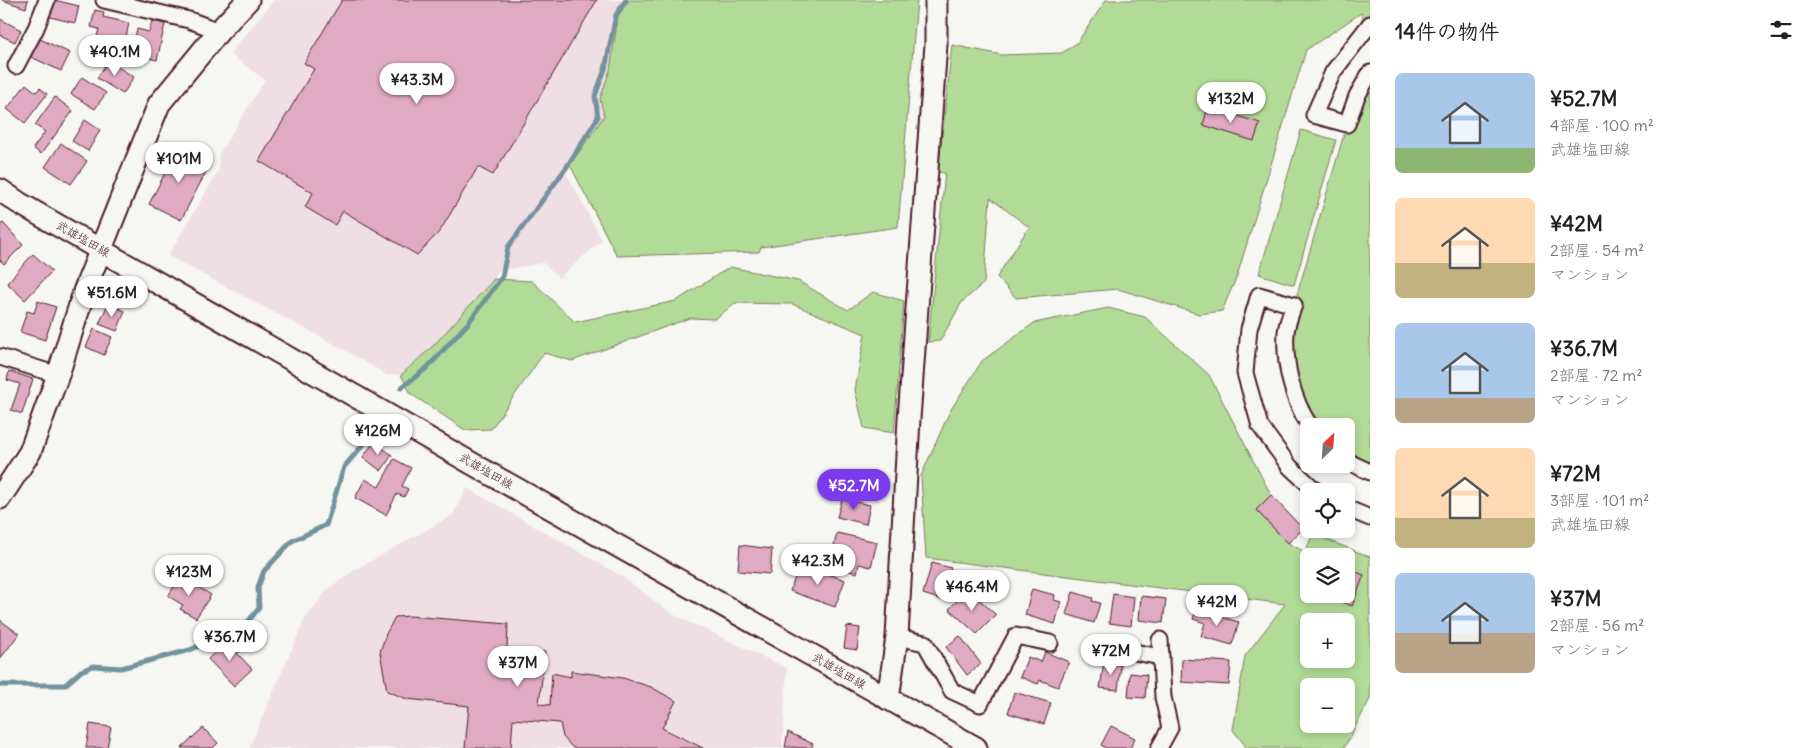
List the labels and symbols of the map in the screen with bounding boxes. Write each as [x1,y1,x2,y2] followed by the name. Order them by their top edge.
[74,34,156,77] pin: ¥40.1M
[376,62,458,105] pin: ¥43.3M
[1196,82,1266,124] pin: ¥132M
[144,142,214,184] pin: ¥101M
[54,217,113,260] street label: 武雄塩田線
[71,276,153,318] pin: ¥51.6M
[343,414,413,456] pin: ¥126M
[1300,418,1355,472] north arrow
[457,449,516,492] street label: 武雄塩田線
[813,468,895,511] pin: ¥52.7M
[777,544,859,586] pin: ¥42.3M
[154,554,224,597] pin: ¥123M
[931,570,1013,612] pin: ¥46.4M
[1187,584,1247,627] pin: ¥42M
[189,620,271,662] pin: ¥36.7M
[1081,634,1141,676] pin: ¥72M
[488,646,548,688] pin: ¥37M
[810,649,869,692] street label: 武雄塩田線

